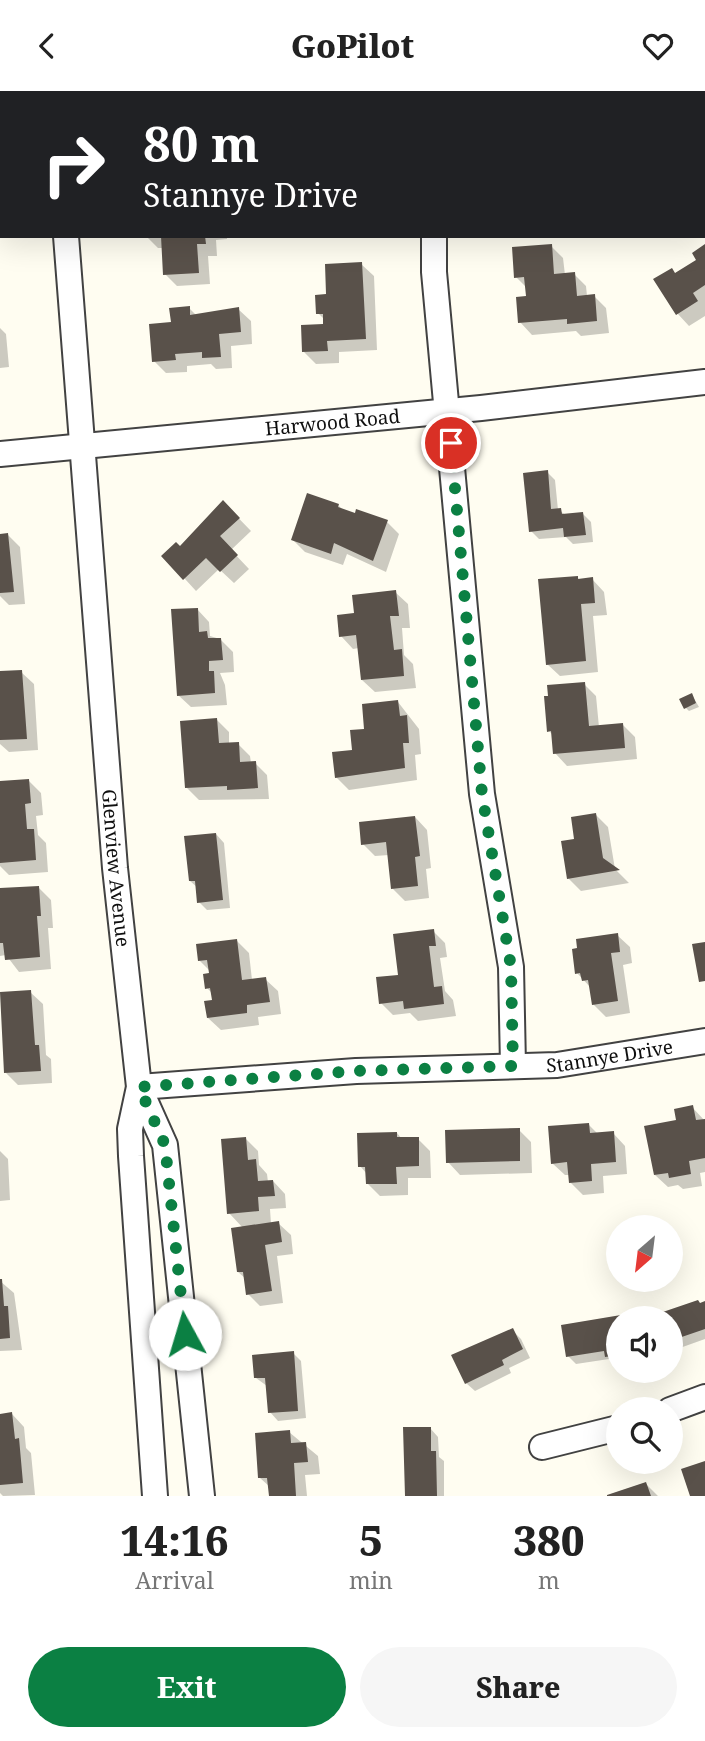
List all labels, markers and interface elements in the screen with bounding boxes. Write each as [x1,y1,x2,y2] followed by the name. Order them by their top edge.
[291,24,414,67] text: GoPilot
[28,27,66,65] icon: back
[639,27,677,65] icon: heart
[143,110,259,176] text: 80 m
[28,119,119,210] icon: right
[143,173,358,216] text: Stannye Drive
[264,403,401,442] street label: Harwood Road
[421,413,481,473] pin
[432,424,470,462] icon: arrive
[96,788,137,948] street label: Glenview Avenue
[546,1033,675,1078] street label: Stannye Drive
[606,1215,682,1291] north arrow
[606,1215,683,1474] map controls
[148,1297,222,1371] position arrow
[606,1306,683,1383] button: sound
[606,1397,683,1474] button: search
[120,1511,229,1568] text: 14:16
[359,1511,383,1568] text: 5
[513,1511,585,1568] text: 380
[135,1564,214,1596] text: Arrival
[349,1564,393,1596] text: min
[538,1564,560,1596] text: m
[28,1647,346,1727] button: Exit
[360,1647,677,1727] button: Share

